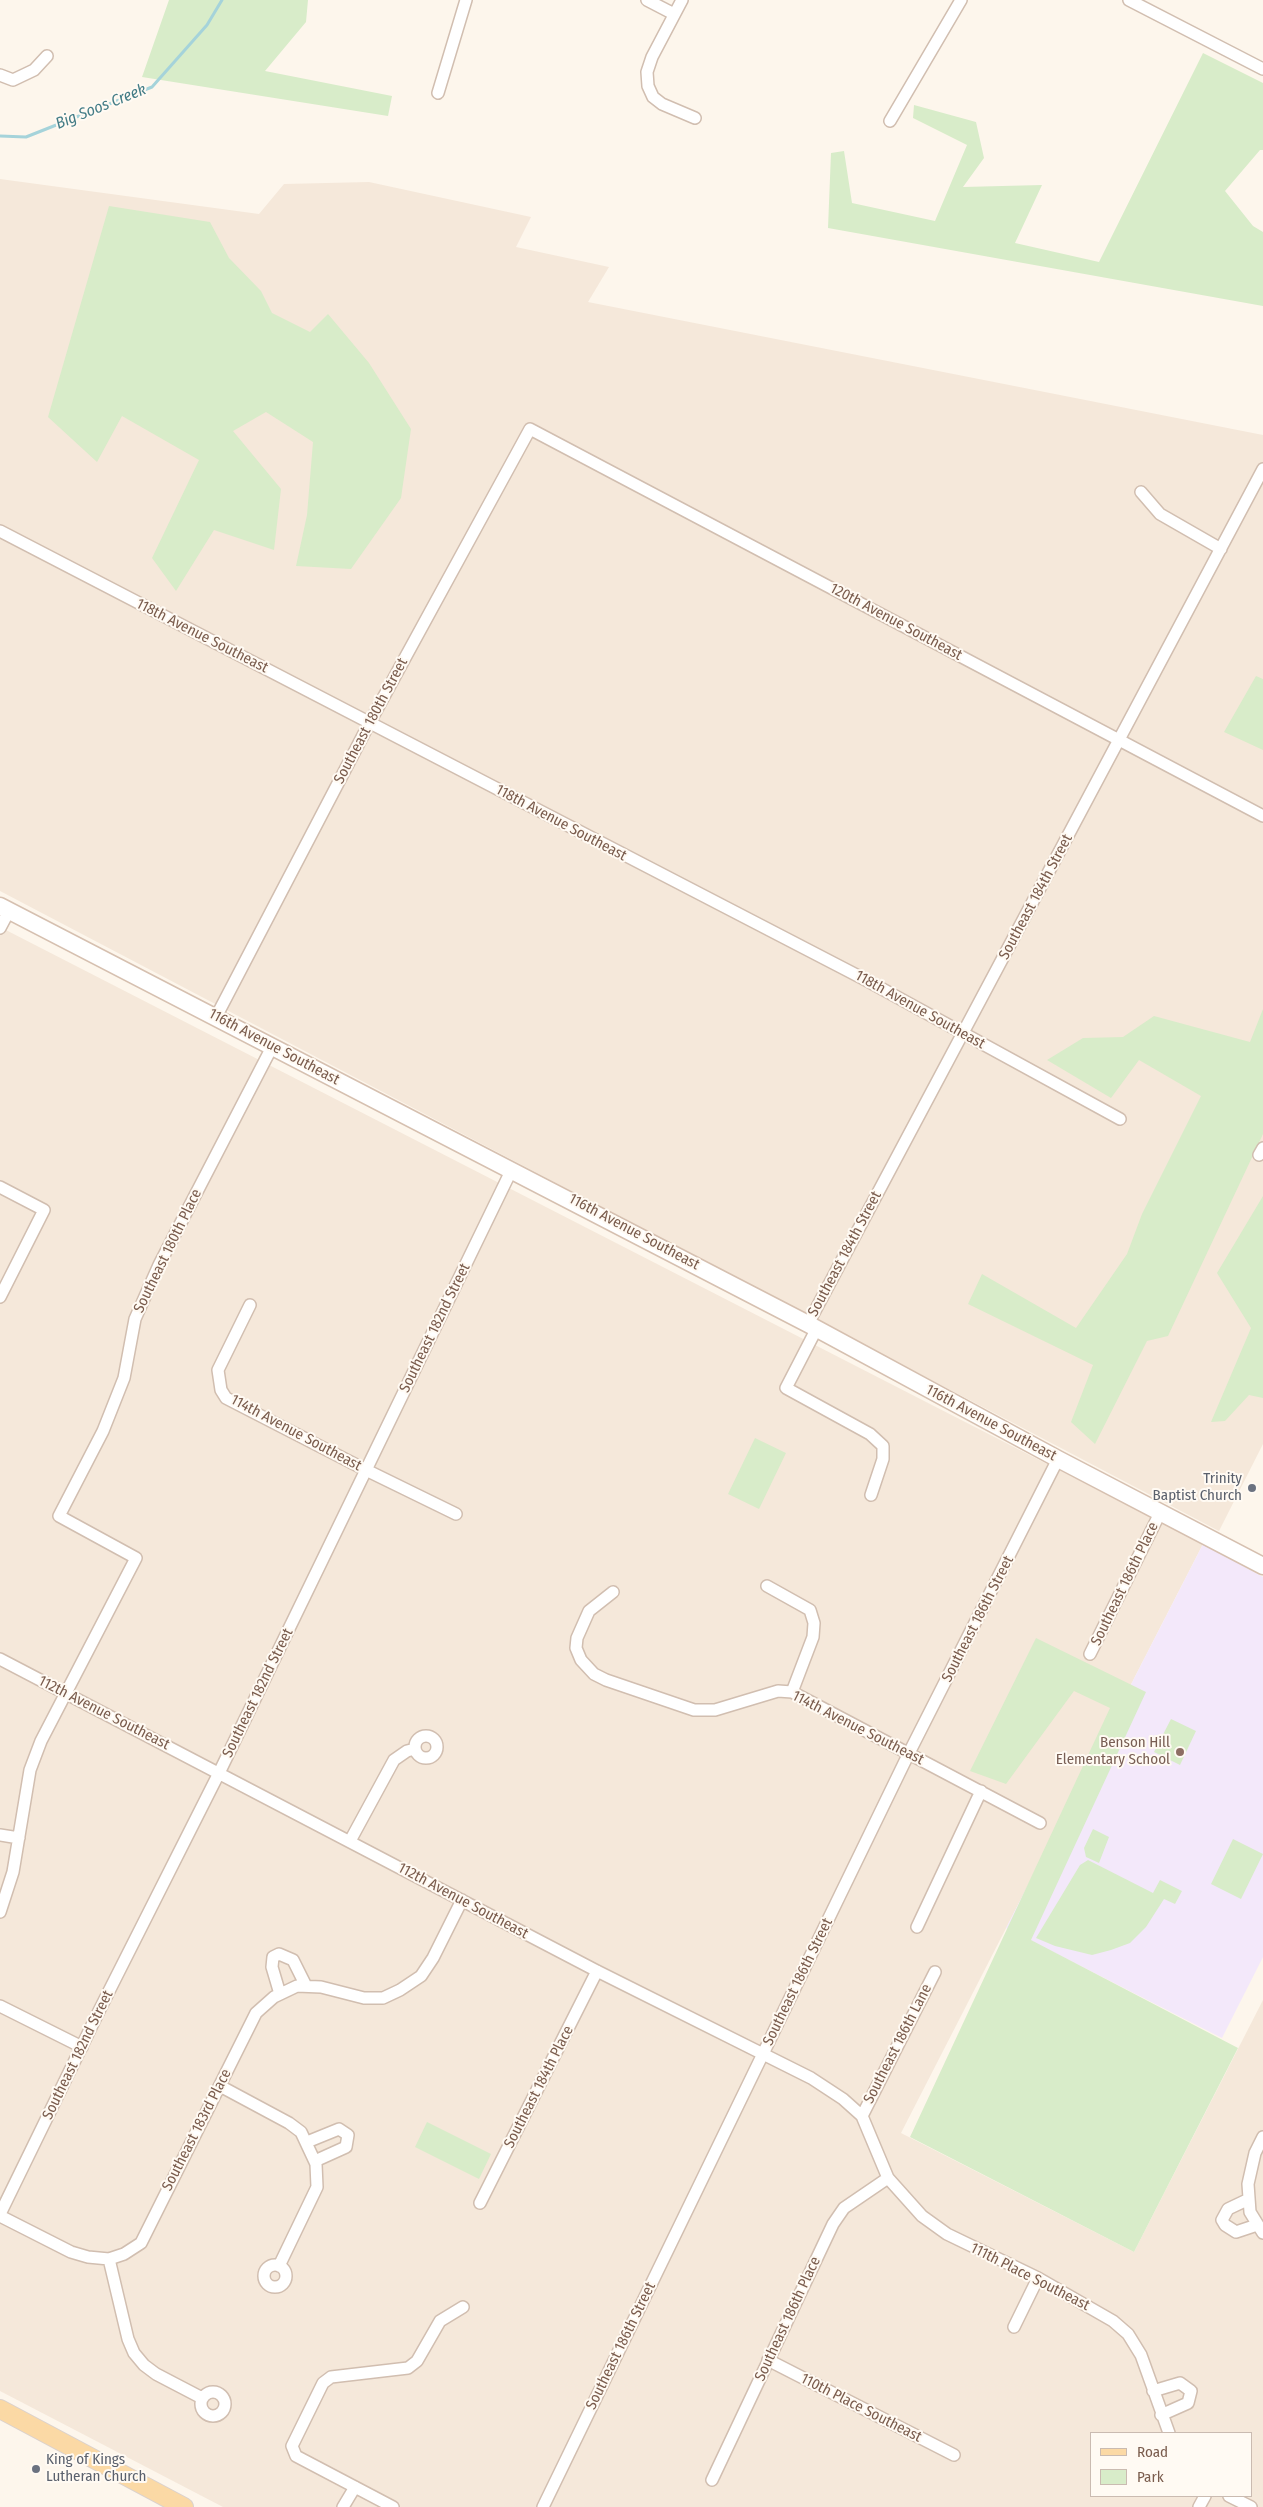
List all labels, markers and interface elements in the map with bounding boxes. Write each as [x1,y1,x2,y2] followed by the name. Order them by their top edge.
[53,80,149,134] water label: Big Soos Creek
[827,580,965,664] street label: 120th Avenue Southeast
[133,595,271,677] street label: 118th Avenue Southeast
[330,655,412,787] street label: Southeast 180th Street
[492,781,630,865] street label: 118th Avenue Southeast
[995,831,1077,963] street label: Southeast 184th Street
[852,967,988,1053] street label: 118th Avenue Southeast
[205,1005,343,1089] street label: 116th Avenue Southeast
[130,1186,206,1316] street label: Southeast 180th Place
[804,1188,886,1320] street label: Southeast 184th Street
[565,1190,703,1274] street label: 116th Avenue Southeast
[396,1260,474,1396] street label: Southeast 182nd Street
[922,1381,1060,1465] street label: 116th Avenue Southeast
[228,1391,364,1475] street label: 114th Avenue Southeast
[1153,1470,1242,1505] place label: Trinity Baptist Church
[1246,1482,1258,1494] marker: Trinity Baptist Church
[1087,1519,1163,1649] street label: Southeast 186th Place
[938,1553,1018,1685] street label: Southeast 186th Street
[219,1625,297,1761] street label: Southeast 182nd Street
[35,1672,173,1754] street label: 112th Avenue Southeast
[789,1687,927,1769] street label: 114th Avenue Southeast
[1056,1734,1170,1769] place label: Benson Hill Elementary School
[1174,1746,1186,1758] marker: Benson Hill Elementary School
[395,1859,531,1943] street label: 112th Avenue Southeast
[759,1915,837,2049] street label: Southeast 186th Street
[860,1981,936,2107] street label: Southeast 186th Lane
[39,1987,117,2123] street label: Southeast 182nd Street
[500,2023,578,2151] street label: Southeast 184th Place
[158,2066,236,2194] street label: Southeast 183rd Place
[967,2239,1093,2315] street label: 111th Place Southeast
[751,2254,825,2384] street label: Southeast 186th Place
[582,2279,660,2413] street label: Southeast 186th Street
[797,2370,925,2446] street label: 110th Place Southeast
[1090,2432,1253,2497] legend
[1137,2443,1168,2461] text: Road
[46,2451,146,2486] place label: King of Kings Lutheran Church
[30,2463,42,2475] marker: King of Kings Lutheran Church
[1137,2468,1164,2486] text: Park

